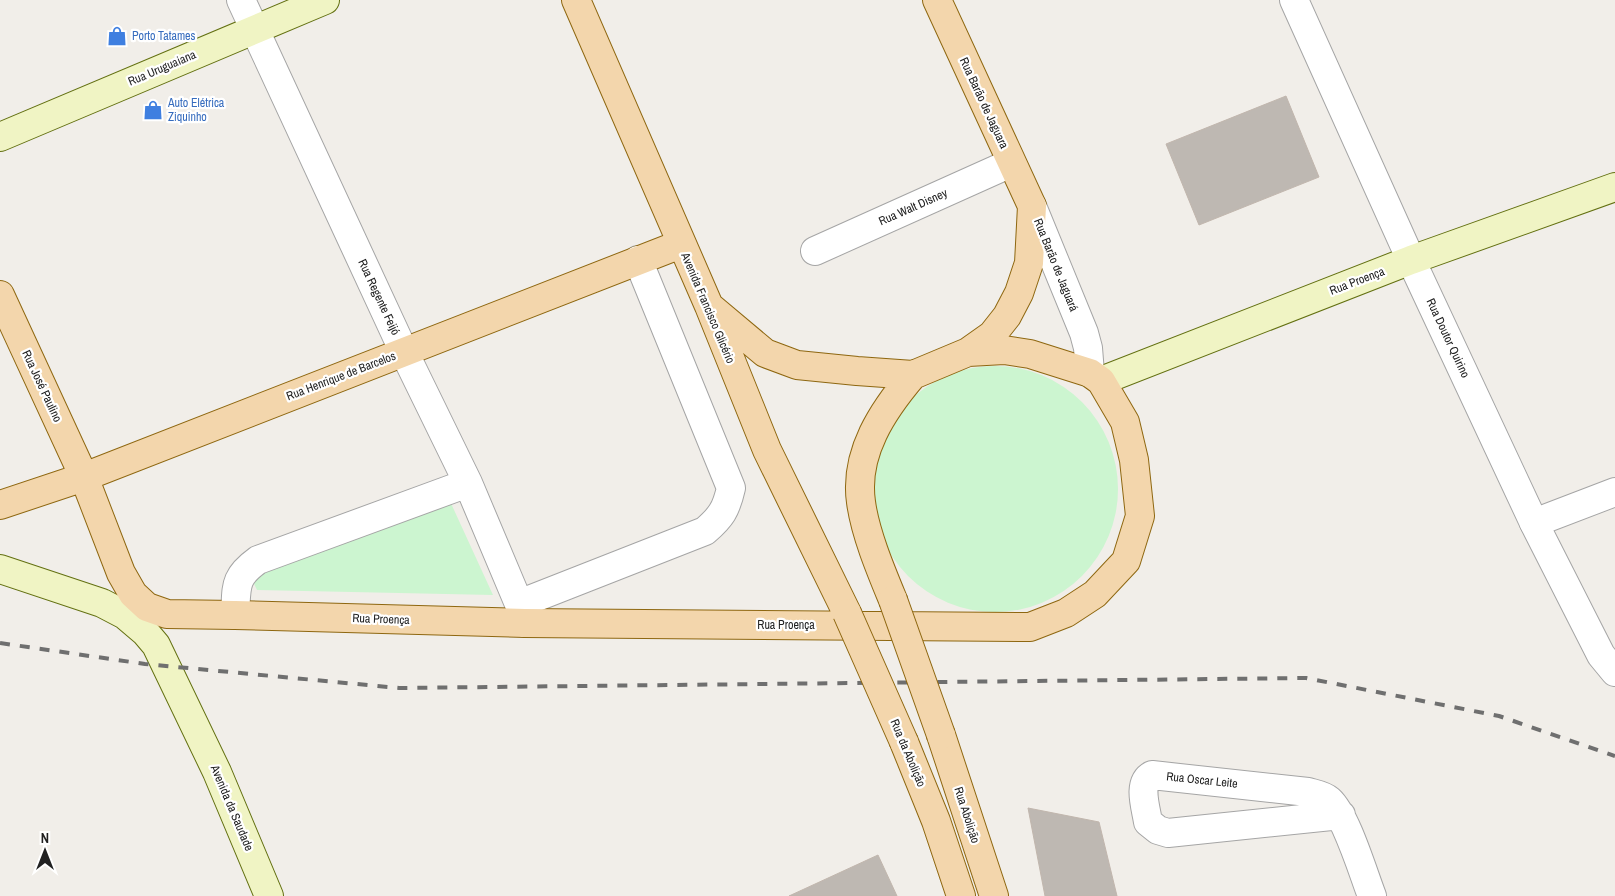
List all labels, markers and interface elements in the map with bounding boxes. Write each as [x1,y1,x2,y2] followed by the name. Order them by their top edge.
[106,25,128,47] shop icon: Porto Tatames
[132,28,196,44] place label: Porto Tatames
[126,46,199,89] street label: Rua Uruguaiana
[956,55,1012,152] street label: Rua Barão de Jaguara
[167,95,225,125] place label: Auto Elétrica Ziquinho
[142,99,164,121] shop icon: Auto Elétrica Ziquinho
[876,185,950,229] street label: Rua Walt Disney
[1030,216,1082,314] street label: Rua Barão de Jaguará
[677,249,739,366] street label: Avenida Francisco Glicério
[354,256,404,338] street label: Rua Regente Feijó
[1327,263,1387,299] street label: Rua Proença
[1423,296,1473,380] street label: Rua Doutor Quirino
[18,347,66,425] street label: Rua José Paulino
[284,348,398,404] street label: Rua Henrique de Barcelos
[352,610,411,628] street label: Rua Proença
[757,617,815,633] street label: Rua Proença
[887,717,929,789] street label: Rua da Abolição
[206,762,257,853] street label: Avenida da Saudade
[1166,768,1238,792] street label: Rua Oscar Leite
[950,785,984,845] street label: Rua Abolição
[20,826,70,876] north arrow
[41,829,49,847] text: N

